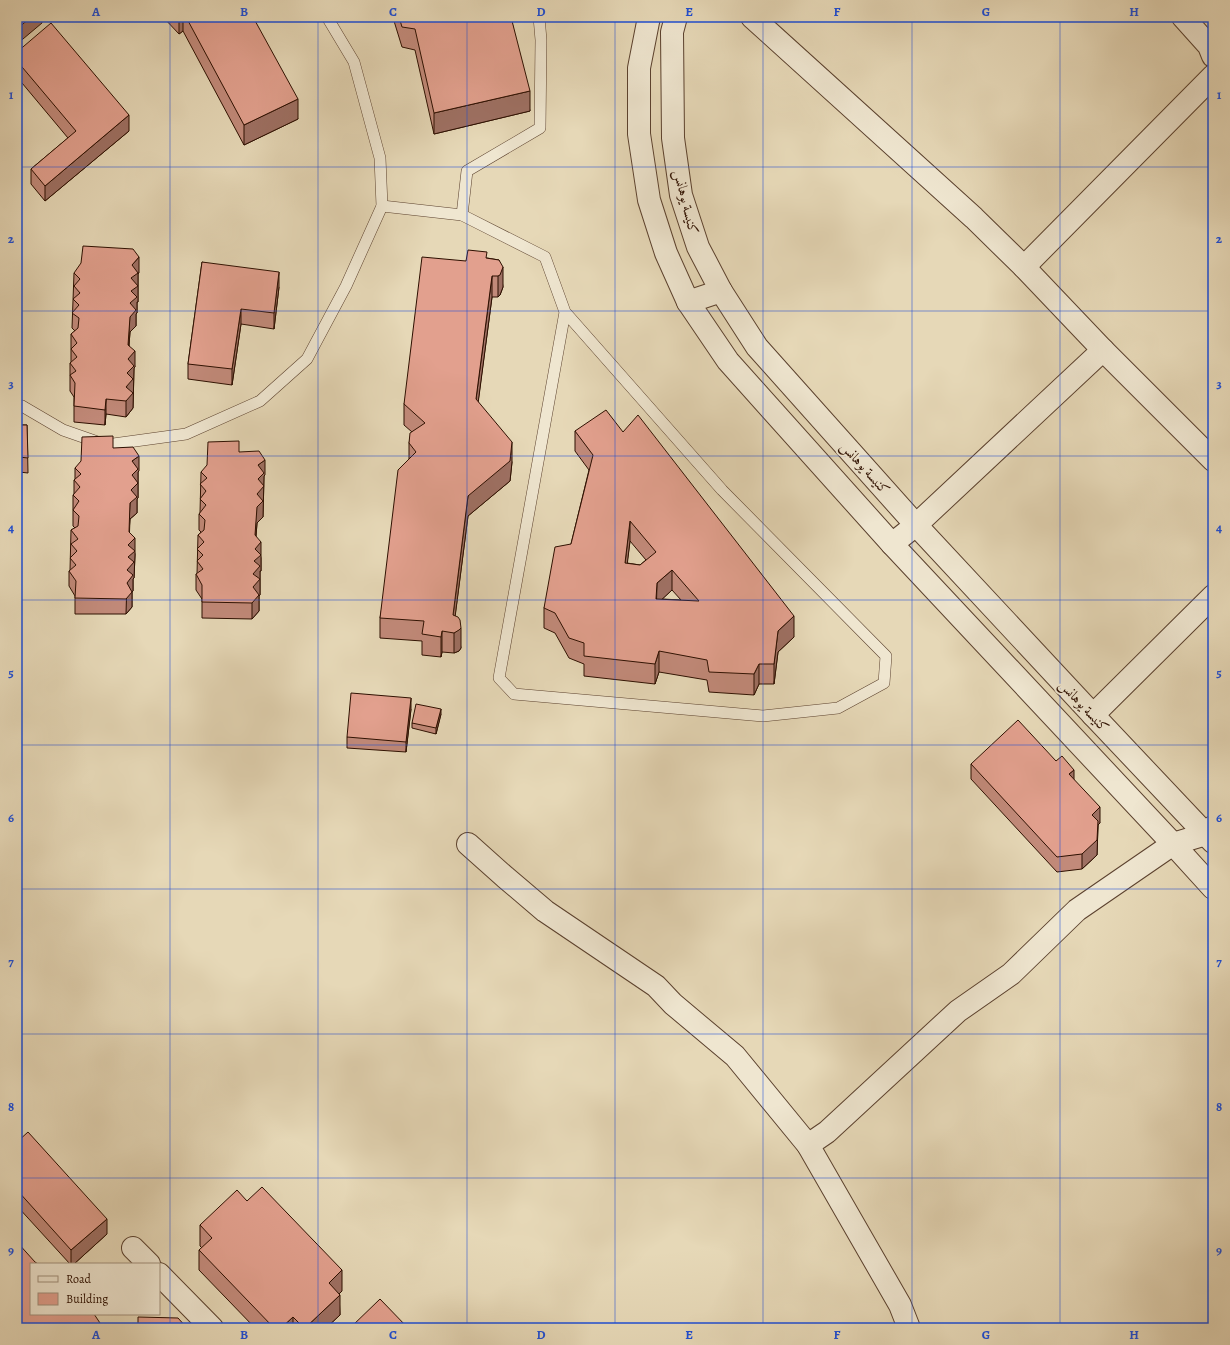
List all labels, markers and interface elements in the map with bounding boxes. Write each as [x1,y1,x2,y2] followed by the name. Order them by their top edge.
[91,3,101,20] text: A
[240,3,248,20] text: B
[389,3,397,20] text: C
[536,3,546,20] text: D
[685,3,693,20] text: E
[834,3,841,20] text: F
[982,3,990,20] text: G
[1129,3,1139,20] text: H
[9,86,14,103] text: 1
[1217,86,1222,103] text: 1
[669,168,703,236] street label: كنيسة يوهانس
[8,230,15,247] text: 2
[1216,230,1223,247] text: 2
[8,375,14,392] text: 3
[1216,375,1222,392] text: 3
[836,437,894,499] street label: كنيسة يوهانس
[8,519,14,536] text: 4
[1216,519,1222,536] text: 4
[8,664,14,681] text: 5
[1216,664,1222,681] text: 5
[1055,676,1113,736] street label: كنيسة يوهانس
[8,809,14,826] text: 6
[1216,809,1222,826] text: 6
[8,953,14,970] text: 7
[1216,953,1222,970] text: 7
[8,1098,14,1115] text: 8
[1216,1098,1222,1115] text: 8
[8,1242,14,1259] text: 9
[1216,1242,1222,1259] text: 9
[30,1263,160,1315] legend
[66,1271,92,1287] text: Road
[66,1291,108,1307] text: Building
[91,1326,101,1343] text: A
[240,1326,248,1343] text: B
[389,1326,397,1343] text: C
[536,1326,546,1343] text: D
[685,1326,693,1343] text: E
[834,1326,841,1343] text: F
[982,1326,990,1343] text: G
[1129,1326,1139,1343] text: H

